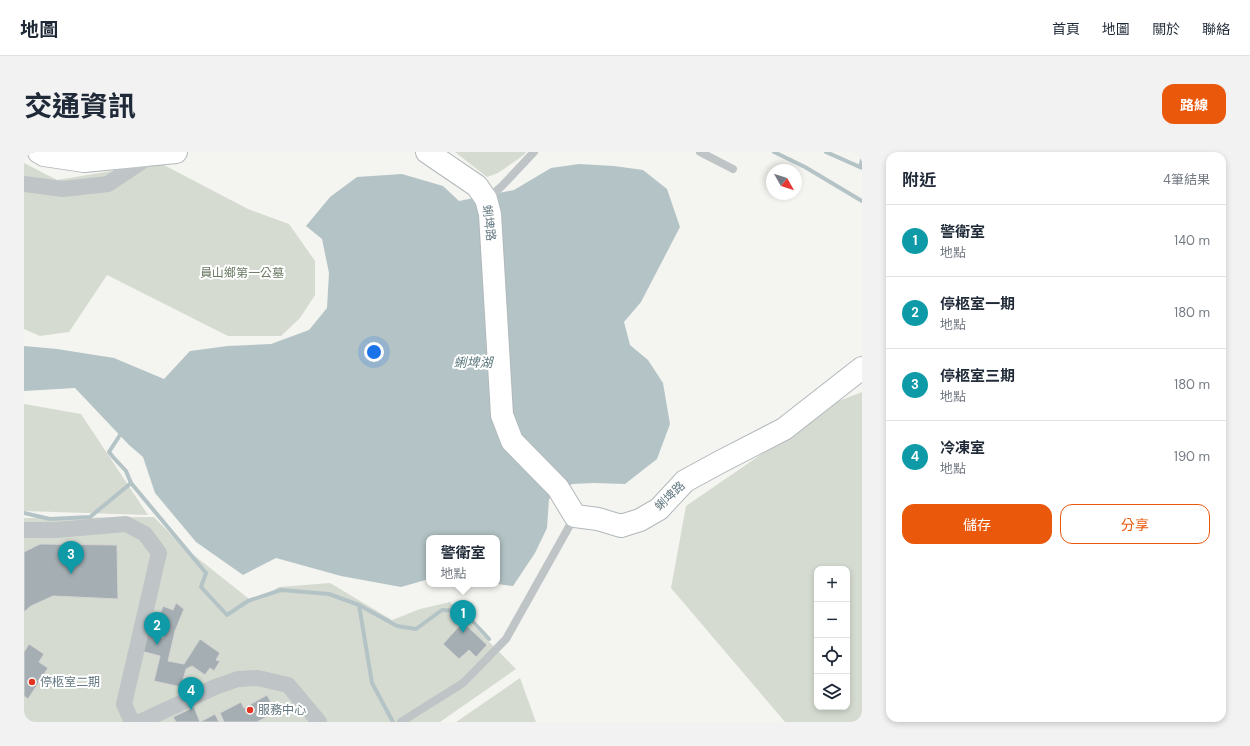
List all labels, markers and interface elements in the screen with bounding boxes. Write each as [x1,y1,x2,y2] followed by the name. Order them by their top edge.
[20,17,58,42] text: 地圖
[1052,20,1080,38] text: 首頁
[1102,20,1130,38] text: 地圖
[1152,20,1180,38] text: 關於
[1202,20,1230,38] text: 聯絡
[1162,84,1226,124] button: 路線
[24,88,136,125] text: 交通資訊
[766,164,802,200] north arrow
[902,169,936,191] text: 附近
[1163,171,1210,188] text: 4筆結果
[479,204,499,242] street label: 蜊埤路
[940,222,985,242] text: 警衛室
[913,232,917,249] text: 1
[1174,232,1210,249] text: 140 m
[940,244,966,261] text: 地點
[200,265,284,281] park label: 員山鄉第一公墓
[940,294,1015,314] text: 停柩室一期
[911,304,919,321] text: 2
[1174,304,1210,321] text: 180 m
[940,316,966,333] text: 地點
[364,342,384,362] your location
[453,354,494,371] water label: 蜊埤湖
[940,366,1015,386] text: 停柩室三期
[911,376,919,393] text: 3
[1174,376,1210,393] text: 180 m
[940,388,966,405] text: 地點
[940,438,985,458] text: 冷凍室
[911,448,919,465] text: 4
[1174,448,1210,465] text: 190 m
[940,460,966,477] text: 地點
[651,478,689,514] street label: 蜊埤路
[902,504,1052,544] button: 儲存
[1060,504,1210,544] button: 分享
[426,535,500,587] popup
[58,541,84,574] pin: 3
[440,543,486,563] text: 警衛室
[440,565,467,582] text: 地點
[814,566,850,710] map controls
[814,566,850,602] button: +
[450,600,476,633] pin: 1
[814,602,850,638] button: −
[144,612,170,645] pin: 2
[814,638,850,674] button: locate
[40,674,100,690] place label: 停柩室二期
[814,674,850,710] button: layers
[27,677,37,687] marker: 停柩室二期
[178,677,204,710] pin: 4
[258,702,306,718] place label: 服務中心
[245,705,255,715] marker: 服務中心

